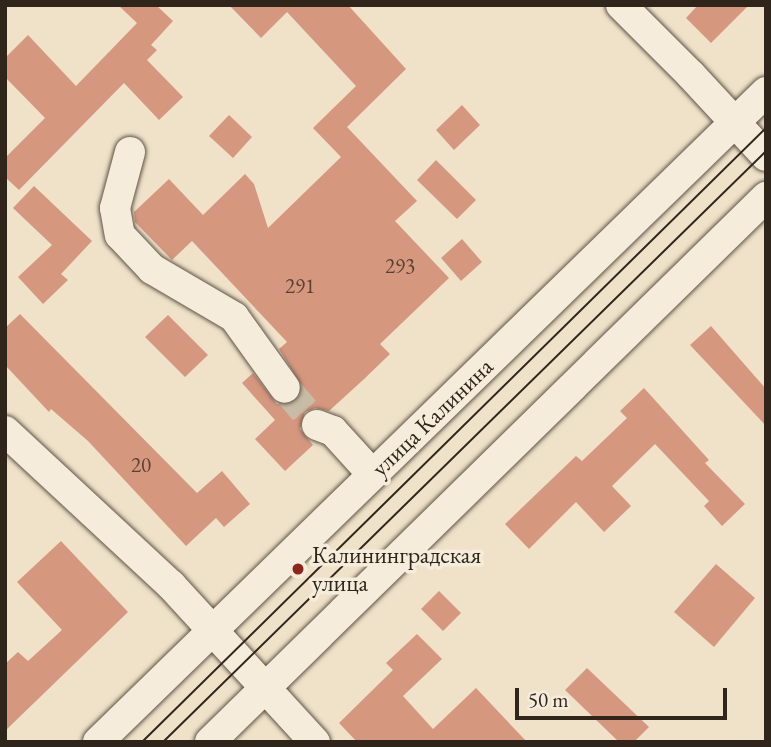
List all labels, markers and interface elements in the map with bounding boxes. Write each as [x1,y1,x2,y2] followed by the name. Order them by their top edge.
[385,253,415,279] house number: 293
[285,273,315,299] house number: 291
[365,352,499,482] street label: улица Калинина
[131,452,151,478] house number: 20
[312,541,481,597] place label: Калининградская улица
[290,561,306,577] marker: Калининградская улица
[519,674,731,718] scale bar
[528,686,569,713] text: 50 m

